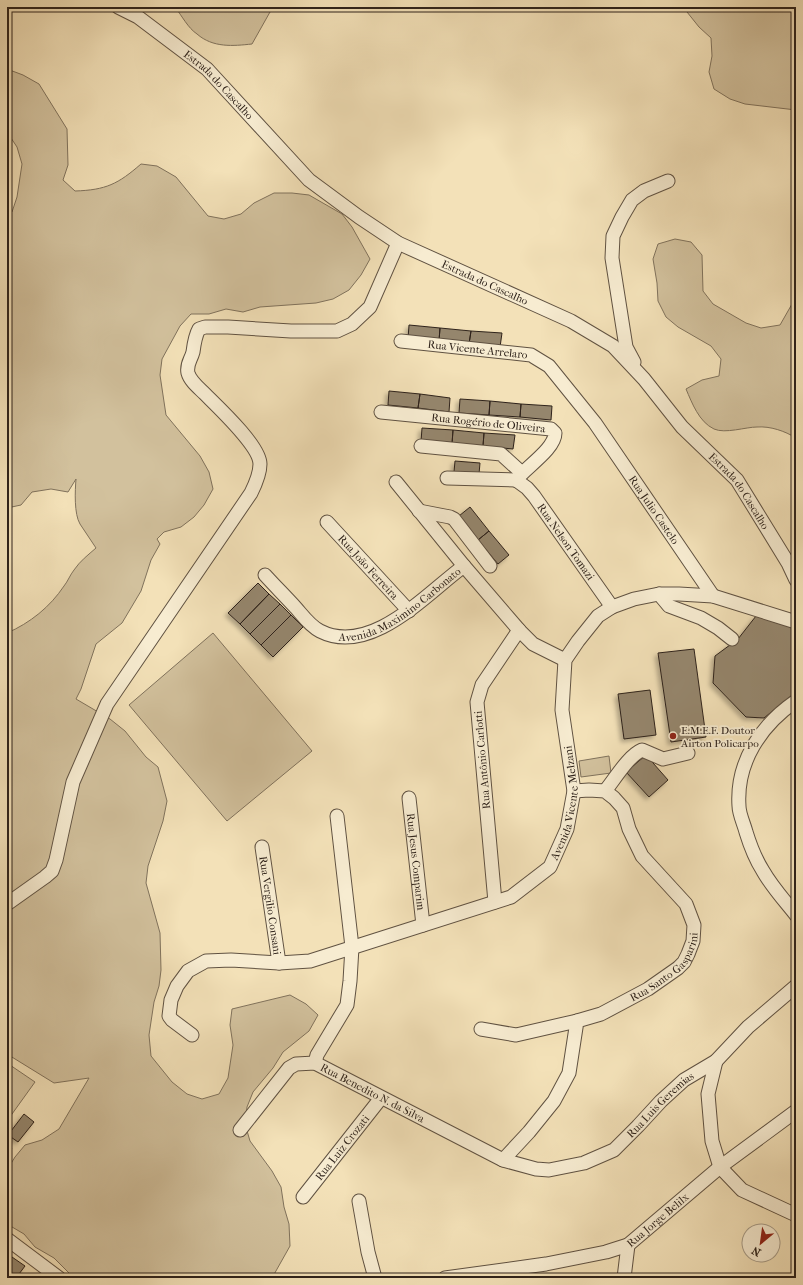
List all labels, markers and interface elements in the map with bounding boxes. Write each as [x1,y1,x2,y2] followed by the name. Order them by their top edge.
[181,48,256,123] street label: Estrada do Cascalho
[440,258,530,308] street label: Estrada do Cascalho
[427,338,529,362] street label: Rua Vicente Arrelaro
[431,411,547,435] street label: Rua Rogério de Oliveira
[706,450,772,532] street label: Estrada do Cascalho
[626,473,682,547] street label: Rua Julio Castelo
[534,501,597,583] street label: Rua Nelson Tomazi
[335,532,402,603] street label: Rua João Ferreira
[337,565,464,644] street label: Avenida Maximino Carbonato
[472,710,493,810] street label: Rua Antônio Carlotti
[680,724,759,750] place label: E.M.E.F. Doutor Airton Policarpo
[668,731,678,741] marker: E.M.E.F. Doutor Airton Policarpo
[548,744,581,863] street label: Avenida Vicente Melzani
[404,812,427,912] street label: Rua Jesus Comparim
[256,855,284,956] street label: Rua Vergilio Consani
[628,931,701,1004] street label: Rua Santo Gasparini
[318,1061,427,1126] street label: Rua Benedito N. da Silva
[624,1070,696,1141] street label: Rua Luis Geremias
[313,1112,373,1183] street label: Rua Luiz Crozati
[624,1190,692,1250] street label: Rua Jorge Belilx
[741,1223,781,1263] north arrow
[749,1243,763,1259] text: N

